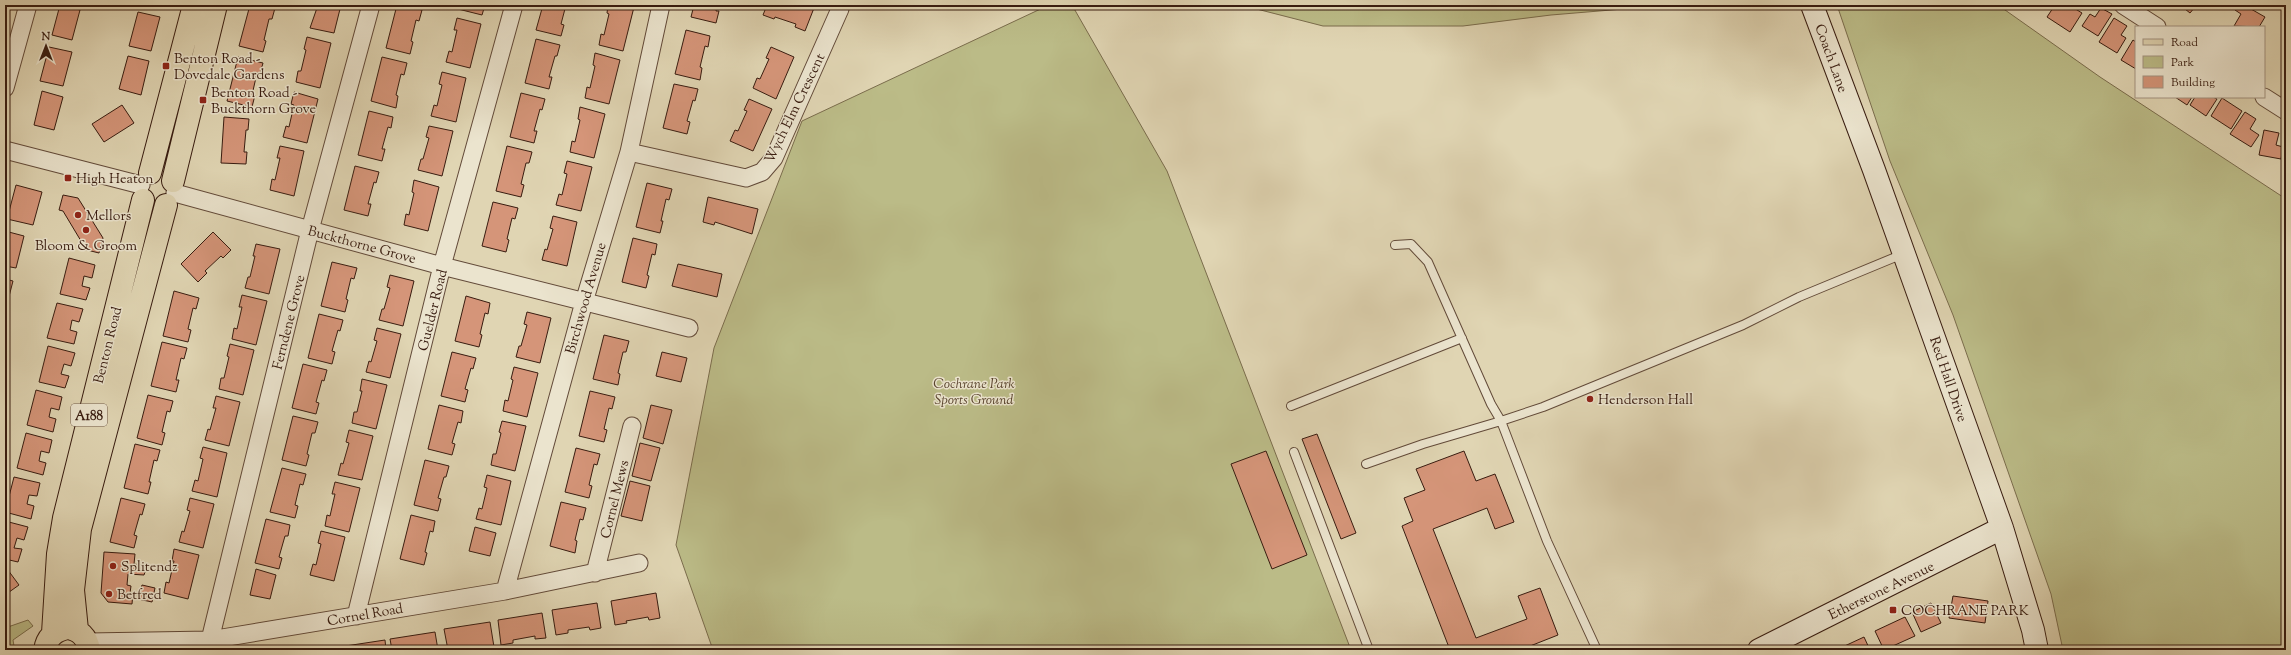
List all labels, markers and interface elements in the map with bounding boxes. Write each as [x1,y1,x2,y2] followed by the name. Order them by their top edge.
[1808,22,1852,96] street label: Coach Lane
[26,26,66,66] north arrow
[2135,26,2265,98] legend
[41,29,51,45] text: N
[2171,34,2198,52] text: Road
[174,50,284,86] place label: Benton Road - Dovedale Gardens
[761,50,831,167] street label: Wych Elm Crescent
[2171,54,2194,72] text: Park
[161,61,171,71] marker: Benton Road - Dovedale Gardens
[2171,74,2215,92] text: Building
[211,84,316,120] place label: Benton Road - Buckthorn Grove
[198,95,208,105] marker: Benton Road - Buckthorn Grove
[76,170,154,190] place label: High Heaton
[63,173,73,183] marker: High Heaton
[86,207,131,227] place label: Mellors
[73,210,83,220] marker: Mellors
[305,222,418,270] street label: Buckthorne Grove
[81,225,91,235] marker: Bloom & Groom
[35,237,138,257] place label: Bloom & Groom
[561,240,612,357] street label: Birchwood Avenue
[414,267,454,354] street label: Guelder Road
[269,273,311,372] street label: Ferndene Grove
[90,305,128,386] street label: Benton Road
[1923,334,1971,425] street label: Red Hall Drive
[933,375,1015,411] park label: Cochrane Park Sports Ground
[1598,391,1693,411] place label: Henderson Hall
[1585,394,1595,404] marker: Henderson Hall
[71,404,107,426] road number: A188
[597,458,635,541] street label: Cornel Mews
[121,558,178,578] place label: Splitendz
[1826,558,1938,626] street label: Etherstone Avenue
[108,561,118,571] marker: Splitendz
[117,586,162,606] place label: Betfred
[104,589,114,599] marker: Betfred
[326,599,405,632] street label: Cornel Road
[1901,602,2029,622] place label: COCHRANE PARK
[1888,605,1898,615] marker: COCHRANE PARK

